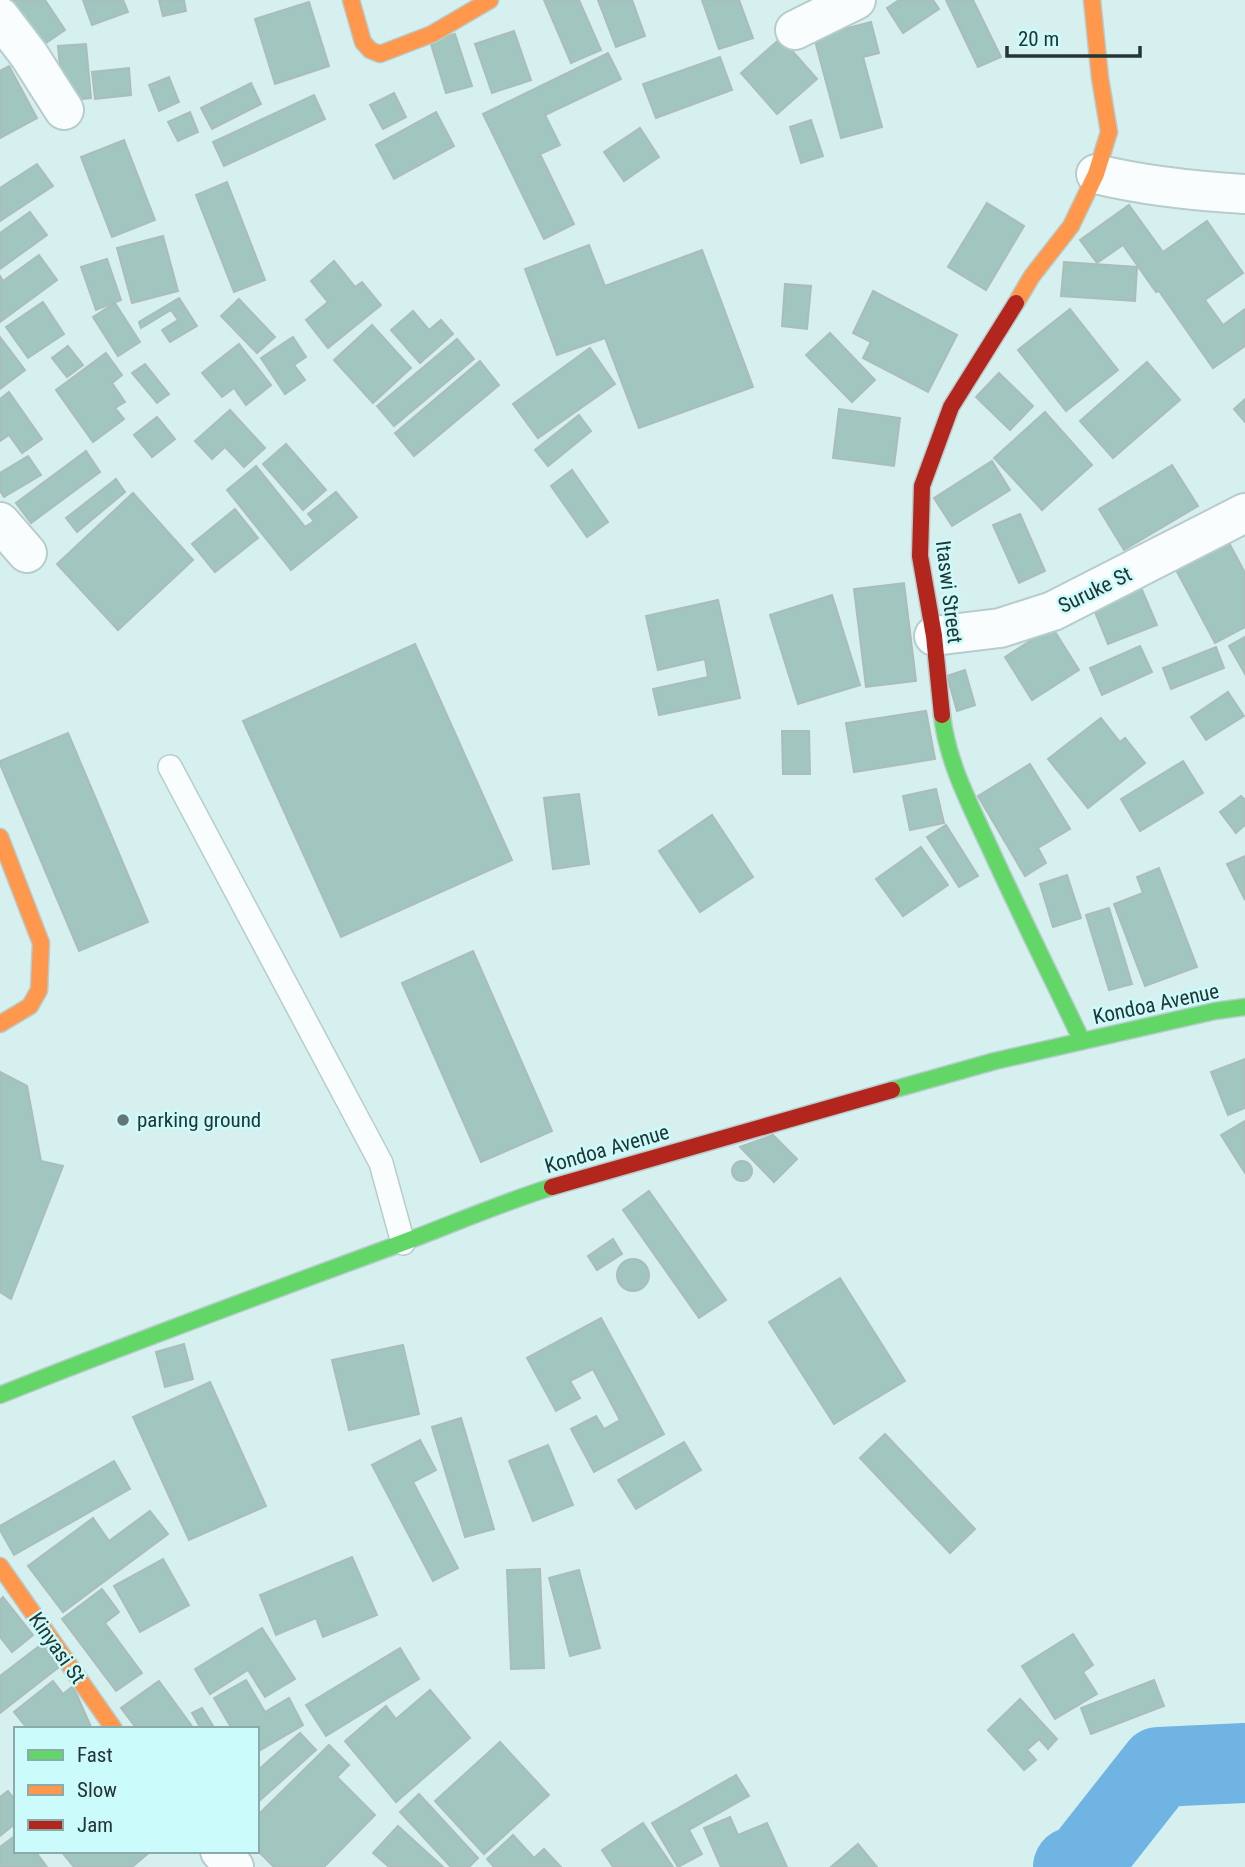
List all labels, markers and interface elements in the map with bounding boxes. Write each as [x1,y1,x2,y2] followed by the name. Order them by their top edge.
[1007,14,1140,58] scale bar
[1018,27,1059,51] text: 20 m
[931,539,967,645] street label: Itaswi Street
[1054,562,1136,618] street label: Suruke St
[1091,979,1221,1029] street label: Kondoa Avenue
[137,1108,261,1132] place label: parking ground
[115,1112,131,1128] marker: parking ground
[542,1120,672,1178] street label: Kondoa Avenue
[24,1608,90,1688] street label: Kinyasi St
[14,1727,259,1853] legend
[77,1743,113,1767] text: Fast
[77,1778,117,1802] text: Slow
[77,1813,113,1837] text: Jam

